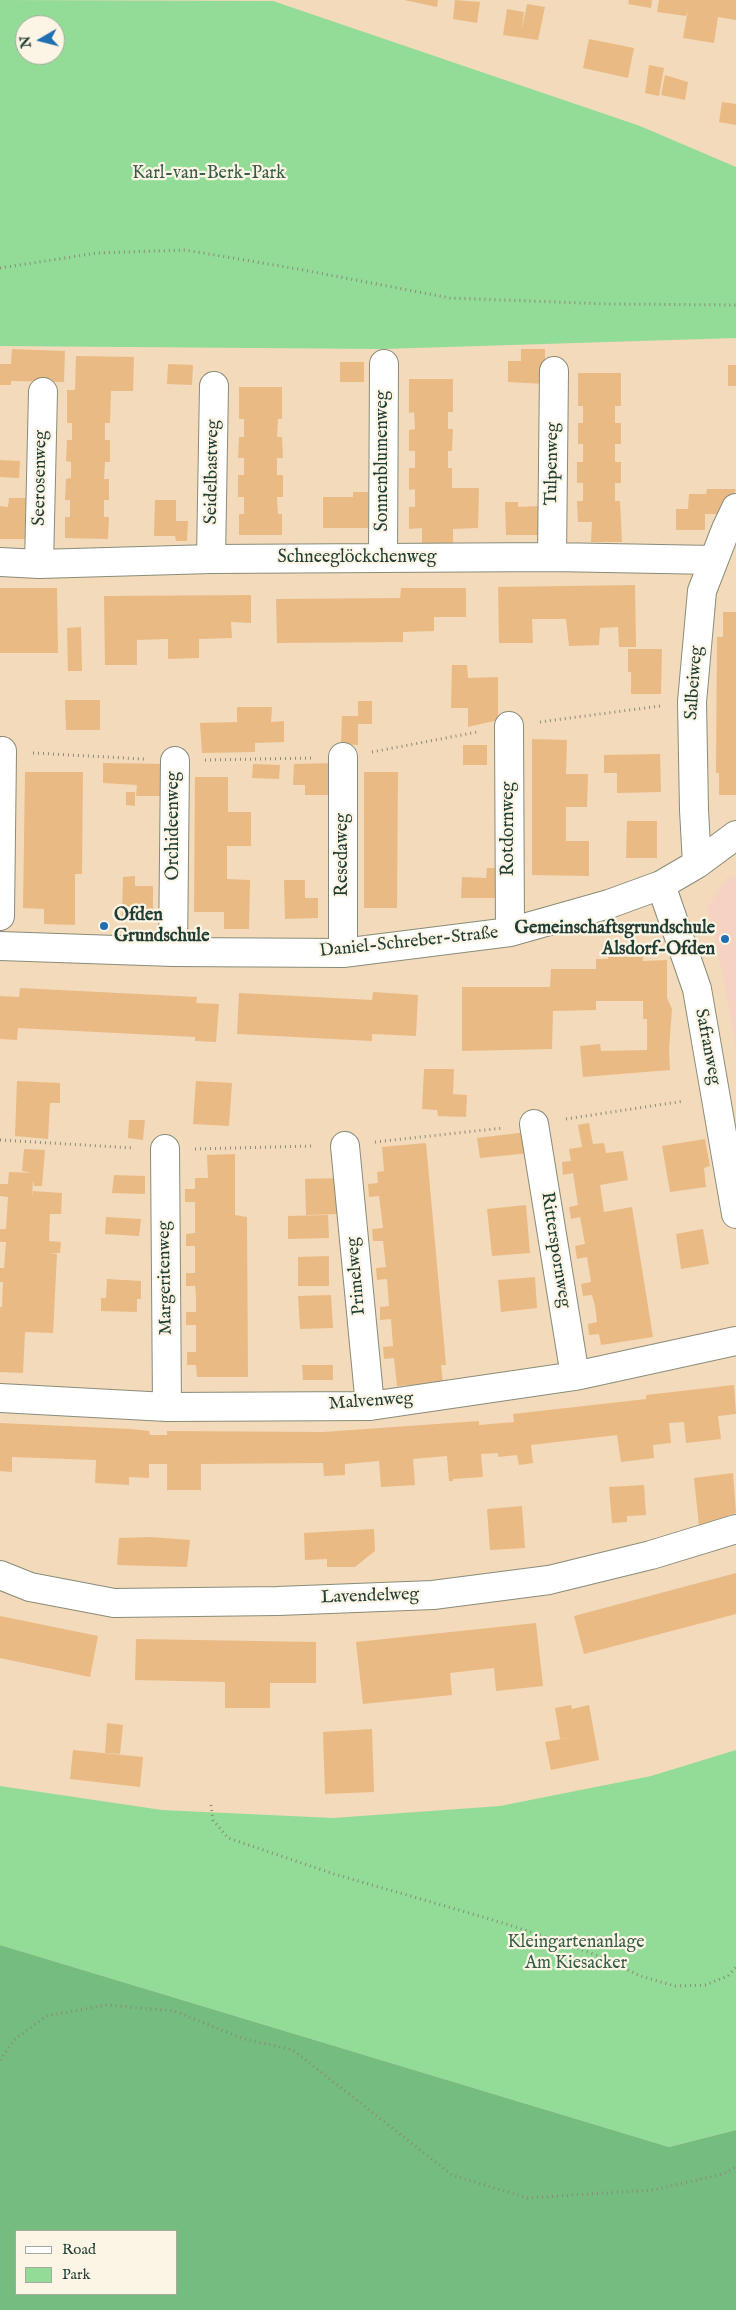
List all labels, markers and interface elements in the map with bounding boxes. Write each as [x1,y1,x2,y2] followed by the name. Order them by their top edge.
[15,15,65,65] north arrow
[16,35,36,49] text: N
[132,163,286,185] park label: Karl-van-Berk-Park
[372,391,394,531] street label: Sonnenblumenweg
[201,419,225,525] street label: Seidelbastweg
[541,422,565,506] street label: Tulpenweg
[29,430,53,526] street label: Seerosenweg
[278,547,436,569] street label: Schneeglöckchenweg
[682,645,708,721] street label: Salbeiweg
[163,772,185,880] street label: Orchideenweg
[498,782,520,876] street label: Rotdornweg
[332,813,354,897] street label: Resedaweg
[114,905,209,948] place label: Ofden Grundschule
[515,918,715,961] place label: Gemeinschaftsgrundschule Alsdorf-Ofden
[98,920,110,932] marker: Ofden Grundschule
[319,923,499,963] street label: Daniel-Schreber-Straße
[719,933,731,945] marker: Gemeinschaftsgrundschule Alsdorf-Ofden
[689,1007,725,1087] street label: Safranweg
[535,1190,575,1310] street label: Ritterspornweg
[154,1221,178,1335] street label: Margeritenweg
[343,1236,371,1316] street label: Primelweg
[328,1388,414,1416] street label: Malvenweg
[320,1584,420,1610] street label: Lavendelweg
[508,1932,644,1975] park label: Kleingartenanlage Am Kiesacker
[15,2230,178,2295] legend
[62,2240,96,2259] text: Road
[62,2265,91,2284] text: Park

